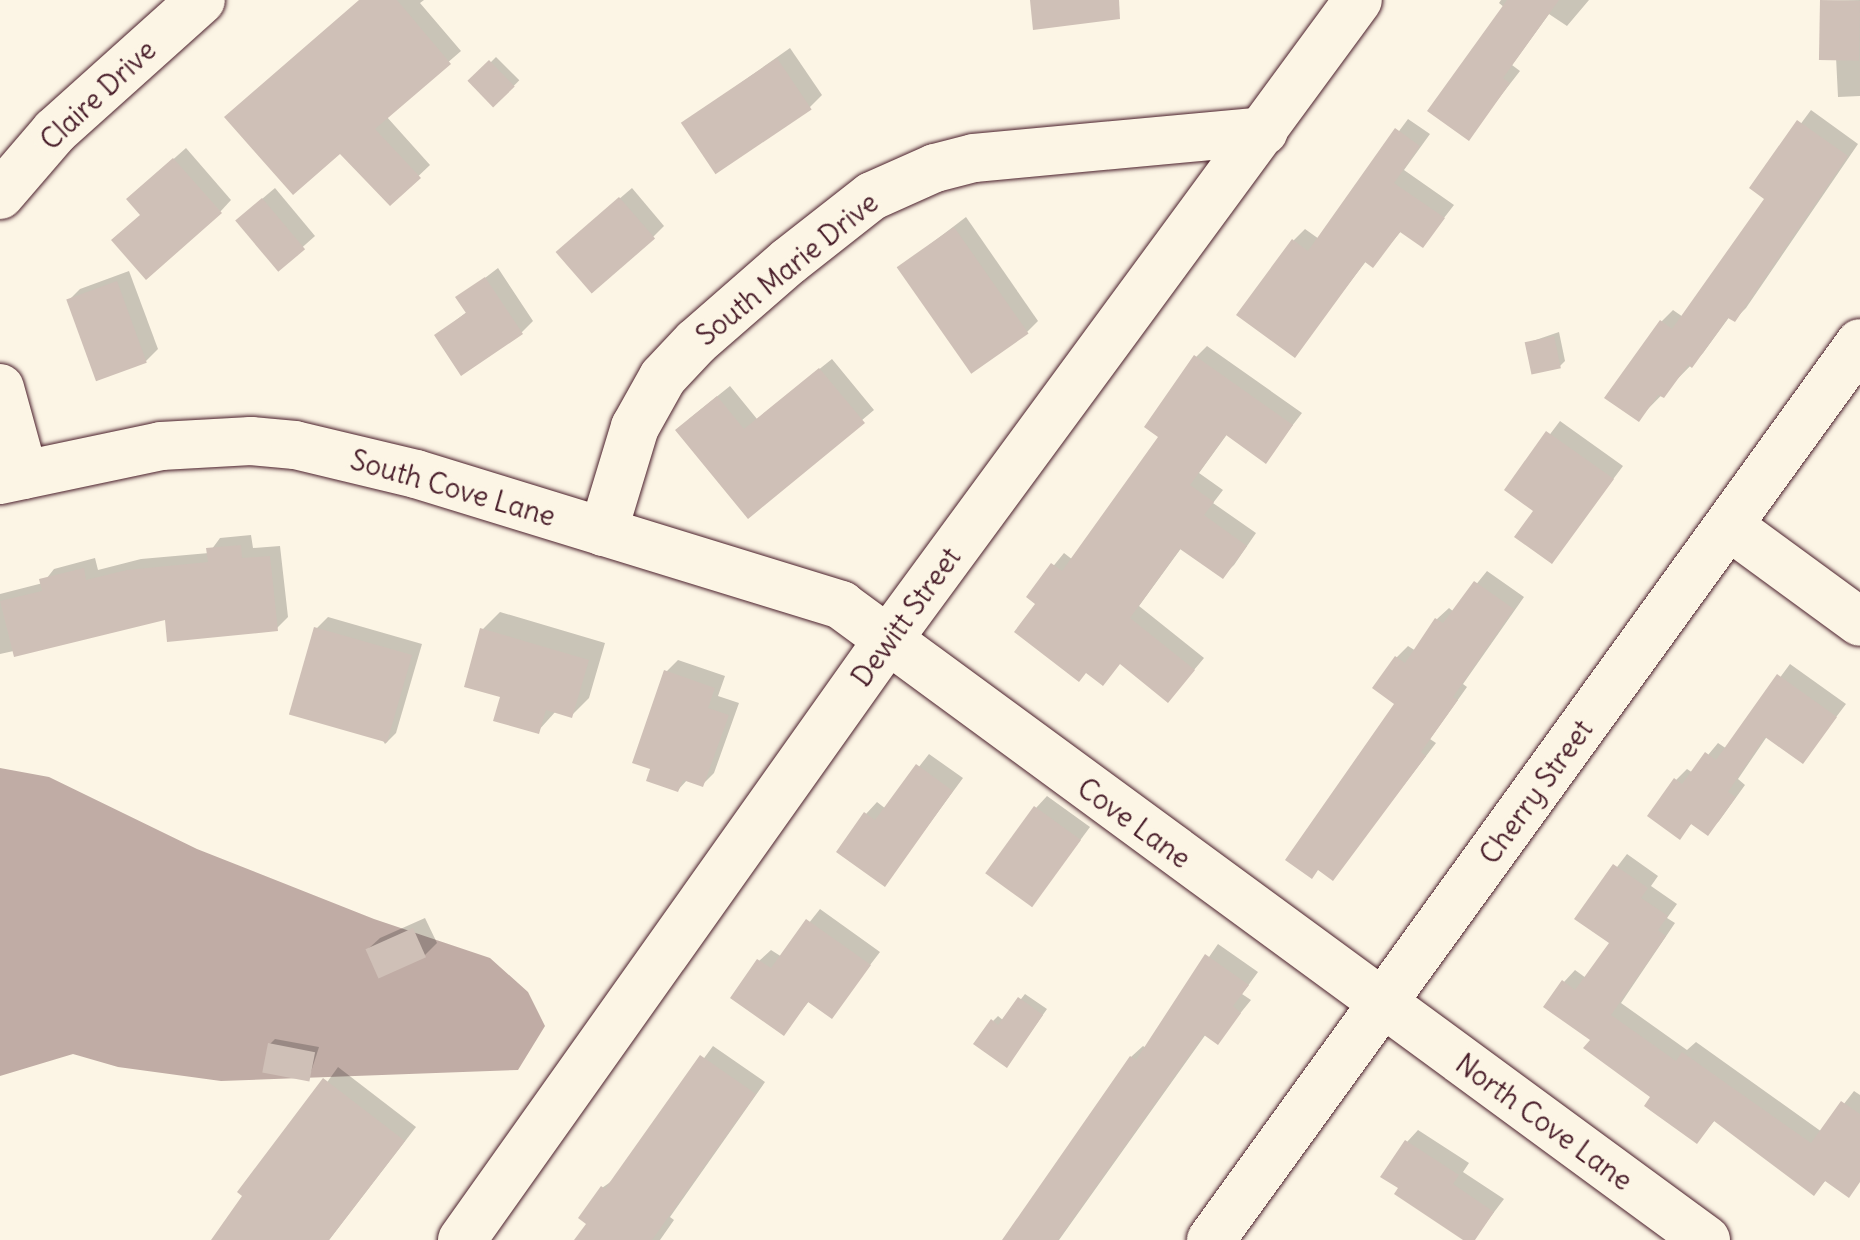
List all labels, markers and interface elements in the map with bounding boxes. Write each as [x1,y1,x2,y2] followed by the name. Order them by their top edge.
[33,33,163,157] street label: Claire Drive
[689,185,885,353] street label: South Marie Drive
[347,443,559,533] street label: South Cove Lane
[844,541,968,693] street label: Dewitt Street
[1472,713,1600,871] street label: Cherry Street
[1071,771,1197,875] street label: Cove Lane
[1449,1047,1639,1197] street label: North Cove Lane

